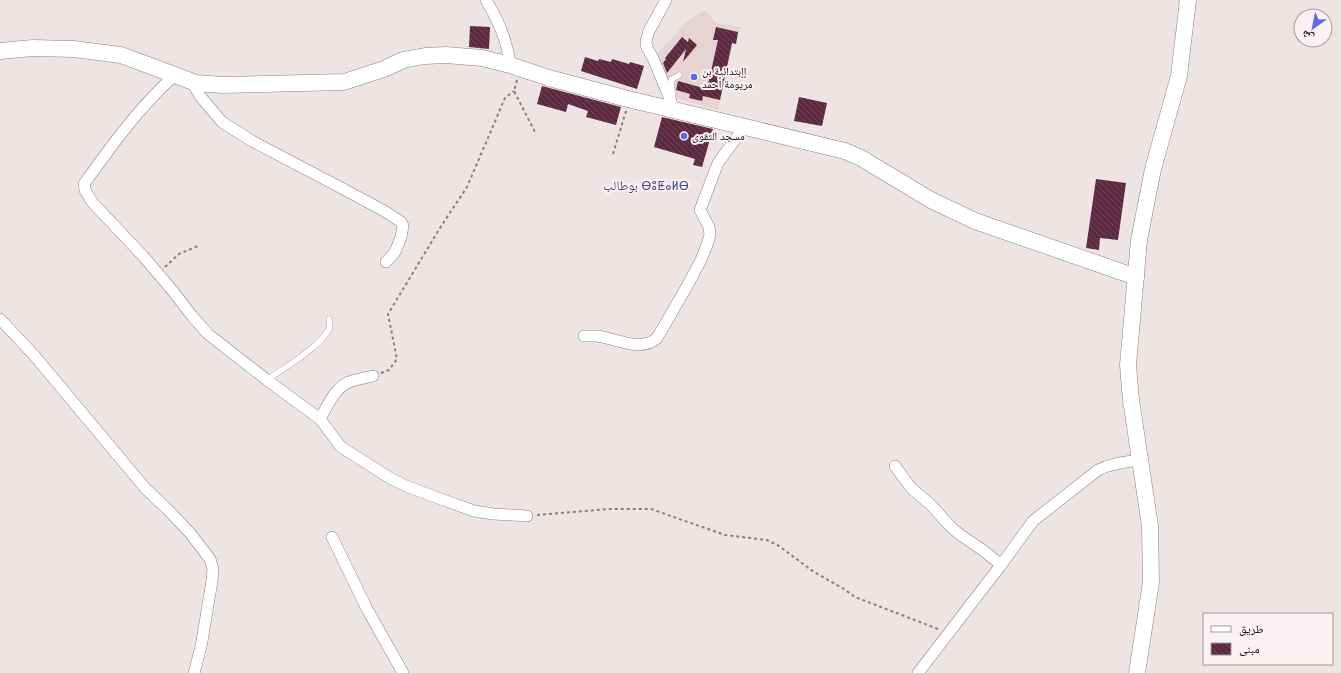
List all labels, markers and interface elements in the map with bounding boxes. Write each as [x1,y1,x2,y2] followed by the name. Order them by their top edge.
[1293,8,1333,48] north arrow
[1298,26,1317,46] text: ش
[702,63,753,91] place label: إإبتدائية بن مريومة أحمد
[689,72,699,82] marker: إإبتدائية بن مريومة أحمد
[692,128,745,143] place label: مسجد التقوى
[679,131,689,141] marker: مسجد التقوى
[603,176,689,194] district label: بوطالب ⴱⵓⵟⴰⵍⴱ
[1203,613,1333,665] legend
[1239,620,1264,637] text: طريق
[1239,640,1260,657] text: مبنى

